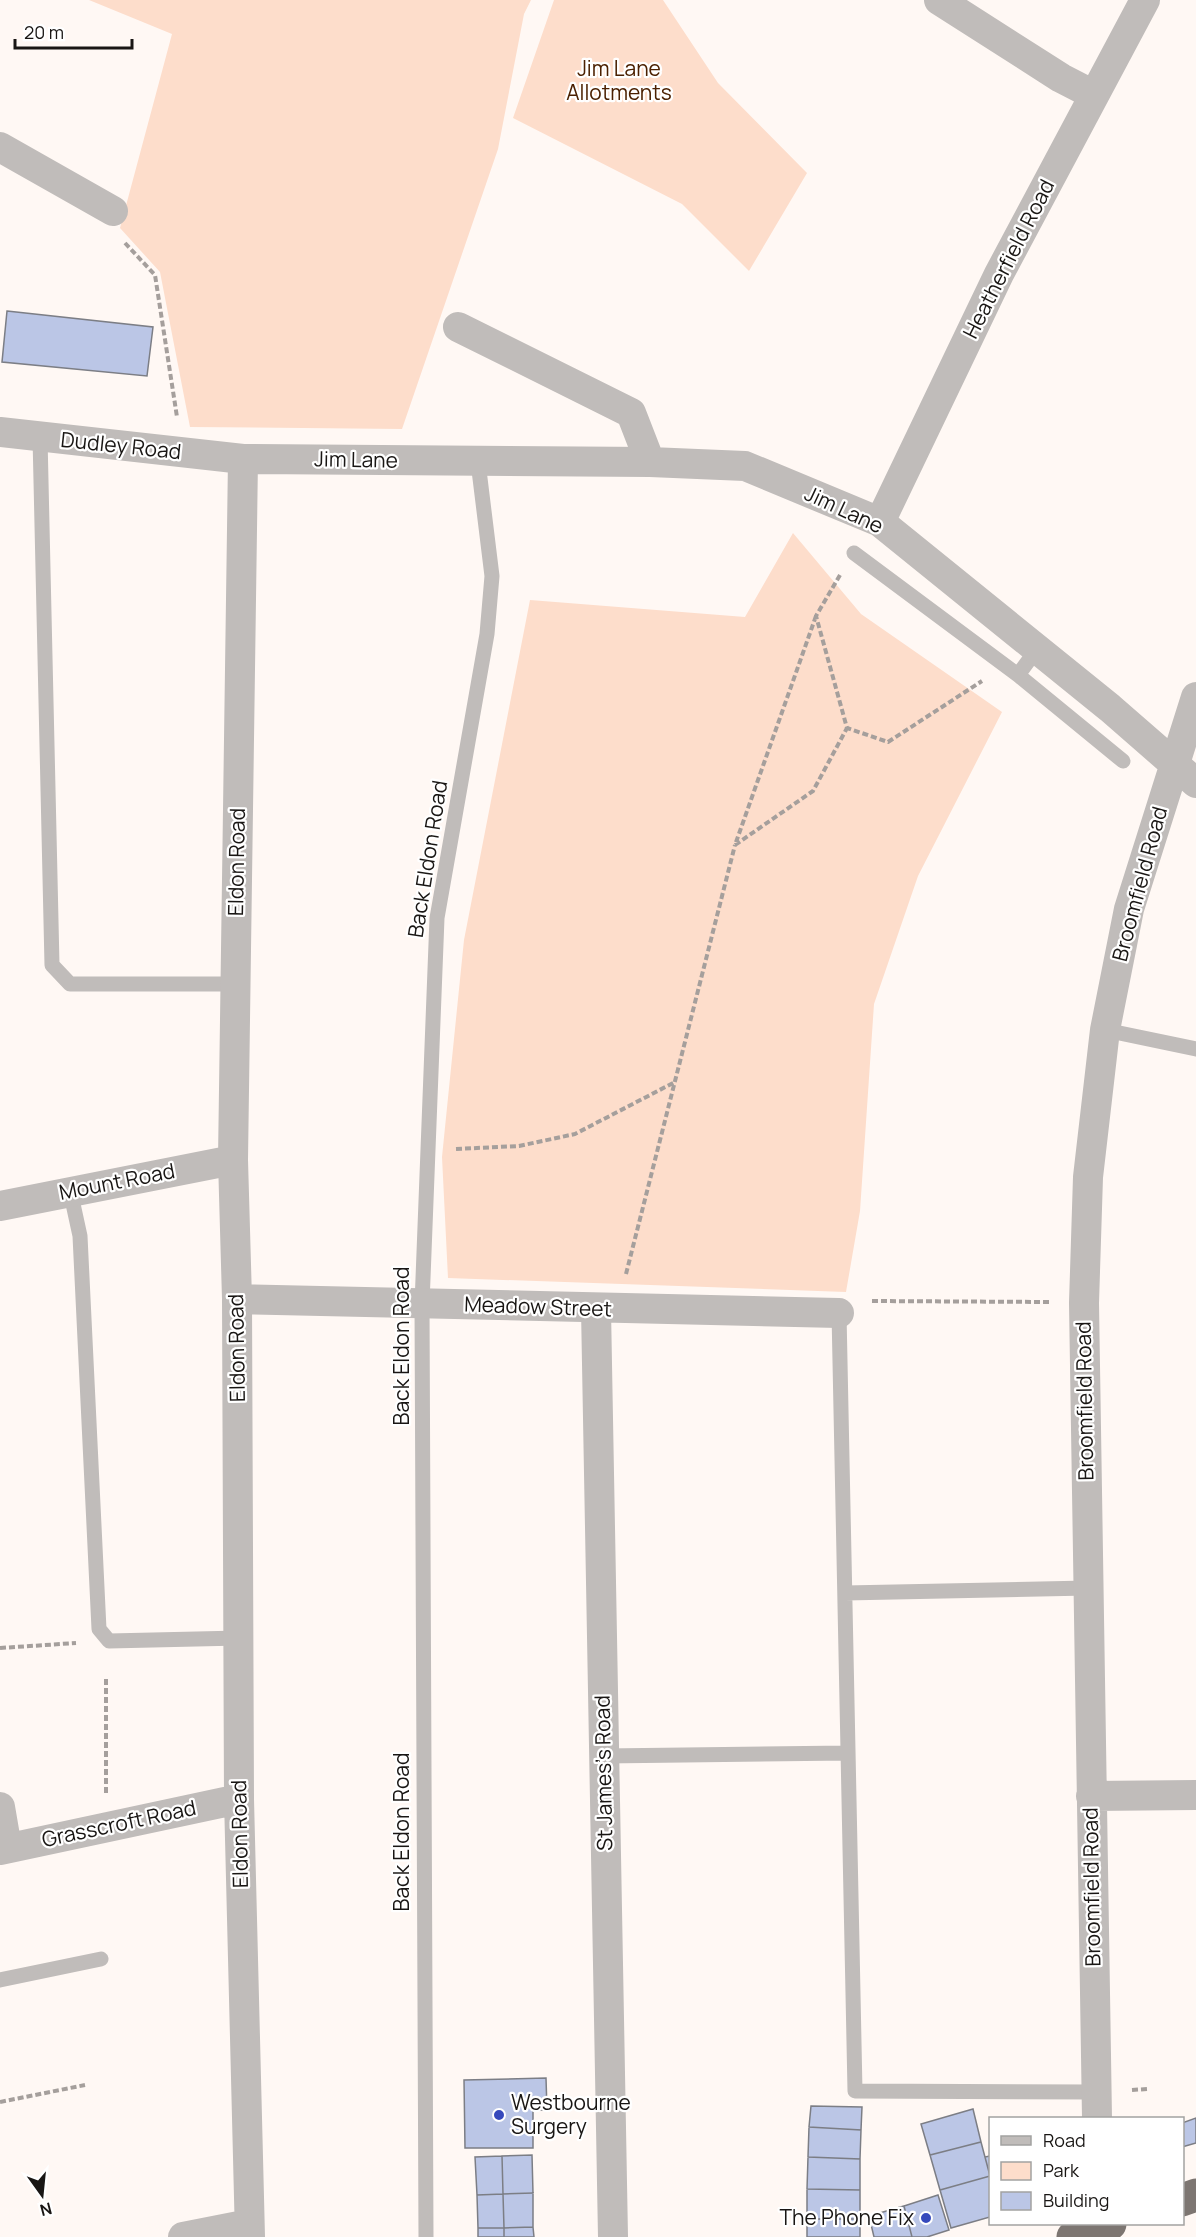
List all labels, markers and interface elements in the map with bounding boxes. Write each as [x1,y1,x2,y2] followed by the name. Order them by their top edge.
[15,12,132,50] scale bar
[24,20,64,44] text: 20 m
[566,54,672,106] park label: Jim Lane Allotments
[956,174,1060,343] street label: Heatherfield Road
[59,425,183,465] street label: Dudley Road
[314,444,398,474] street label: Jim Lane
[801,479,888,539] street label: Jim Lane
[401,778,453,940] street label: Back Eldon Road
[1105,803,1173,964] street label: Broomfield Road
[221,808,251,916] street label: Eldon Road
[57,1156,177,1206] street label: Mount Road
[387,1267,415,1425] street label: Back Eldon Road
[464,1289,612,1323] street label: Meadow Street
[221,1294,251,1402] street label: Eldon Road
[1069,1321,1099,1481] street label: Broomfield Road
[588,1695,618,1851] street label: St James's Road
[387,1753,415,1911] street label: Back Eldon Road
[224,1780,254,1888] street label: Eldon Road
[39,1793,198,1853] street label: Grasscroft Road
[1076,1807,1106,1967] street label: Broomfield Road
[511,2088,631,2140] place label: Westbourne Surgery
[492,2108,506,2122] marker: Westbourne Surgery
[989,2117,1184,2225] legend
[1043,2128,1086,2152] text: Road
[1043,2158,1080,2182] text: Park
[12,2165,72,2225] north arrow
[1043,2188,1109,2212] text: Building
[37,2197,54,2222] text: N
[780,2203,914,2231] place label: The Phone Fix
[919,2211,933,2225] marker: The Phone Fix

